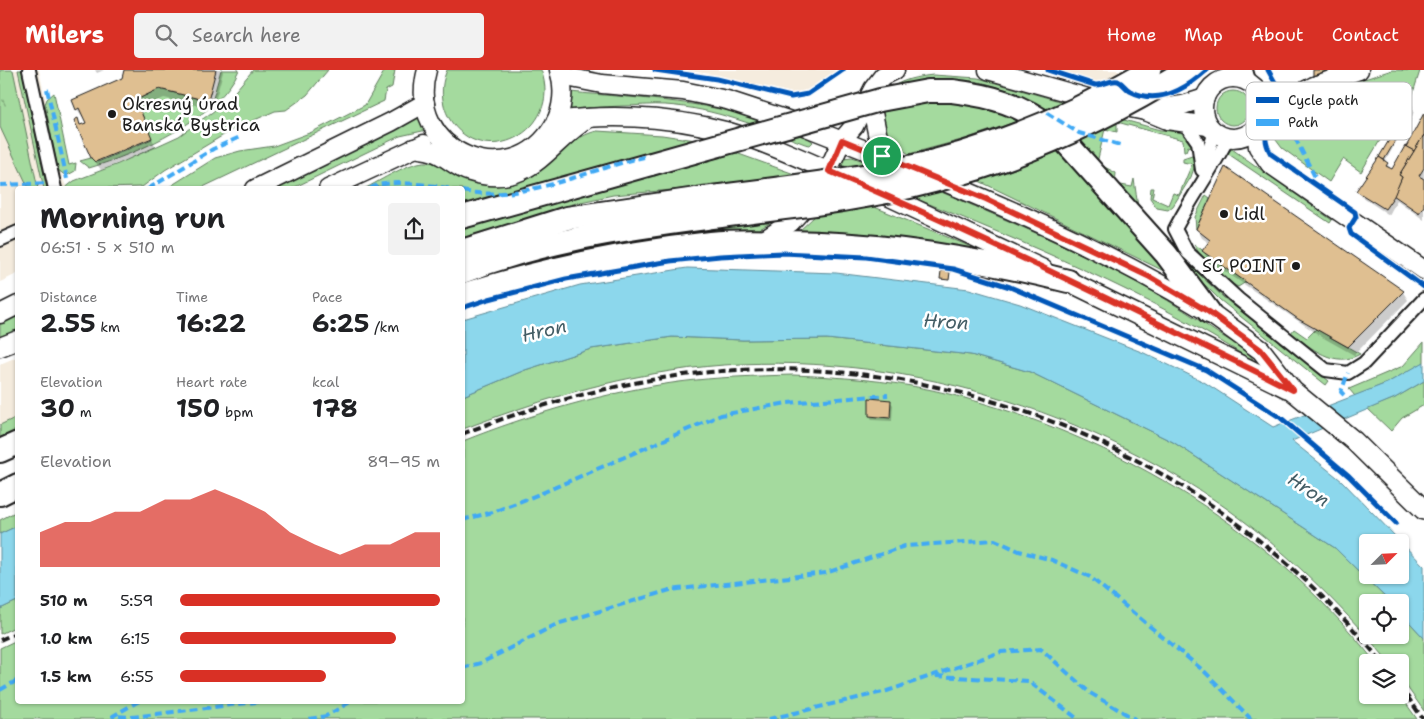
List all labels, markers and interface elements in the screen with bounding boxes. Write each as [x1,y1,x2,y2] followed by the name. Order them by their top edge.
[134,13,484,58] search box
[25,19,104,51] text: Milers
[152,21,180,49] icon: search
[192,23,301,48] text: Search here
[1107,23,1156,47] text: Home
[1184,23,1223,47] text: Map
[1251,23,1304,47] text: About
[1332,23,1399,47] text: Contact
[1246,82,1412,140] legend
[1288,91,1359,109] text: Cycle path
[122,92,260,137] place label: Okresný úrad Banská Bystrica
[106,108,118,120] marker: Okresný úrad Banská Bystrica
[1288,113,1319,131] text: Path
[861,135,903,177] pin
[868,142,896,170] icon: arrive
[40,199,225,237] text: Morning run
[1234,202,1266,226] place label: Lidl
[388,203,440,255] button: share
[1218,208,1230,220] marker: Lidl
[40,237,175,258] text: 06:51 · 5 × 510 m
[1202,254,1286,278] place label: SC POINT
[1290,260,1302,272] marker: SC POINT
[40,288,97,306] text: Distance
[176,288,208,306] text: Time
[312,288,343,306] text: Pace
[40,306,96,340] text: 2.55
[176,306,246,340] text: 16:22
[312,306,369,340] text: 6:25
[923,307,969,336] water label: Hron
[519,313,569,348] water label: Hron
[96,318,120,336] text: km
[369,318,399,336] text: /km
[40,373,103,391] text: Elevation
[176,373,247,391] text: Heart rate
[312,373,339,391] text: kcal
[40,391,75,425] text: 30
[176,391,220,425] text: 150
[312,391,358,425] text: 178
[75,403,92,421] text: m
[220,403,253,421] text: bpm
[40,451,112,472] text: Elevation
[367,451,440,472] text: 89–95 m
[1283,466,1334,512] water label: Hron
[1359,534,1409,584] north arrow
[1359,534,1409,704] map controls
[40,590,87,611] text: 510 m
[120,590,154,611] text: 5:59
[1359,594,1409,644] button: locate
[40,628,92,649] text: 1.0 km
[120,628,150,649] text: 6:15
[1359,654,1409,704] button: layers
[40,666,92,687] text: 1.5 km
[120,666,154,687] text: 6:55

